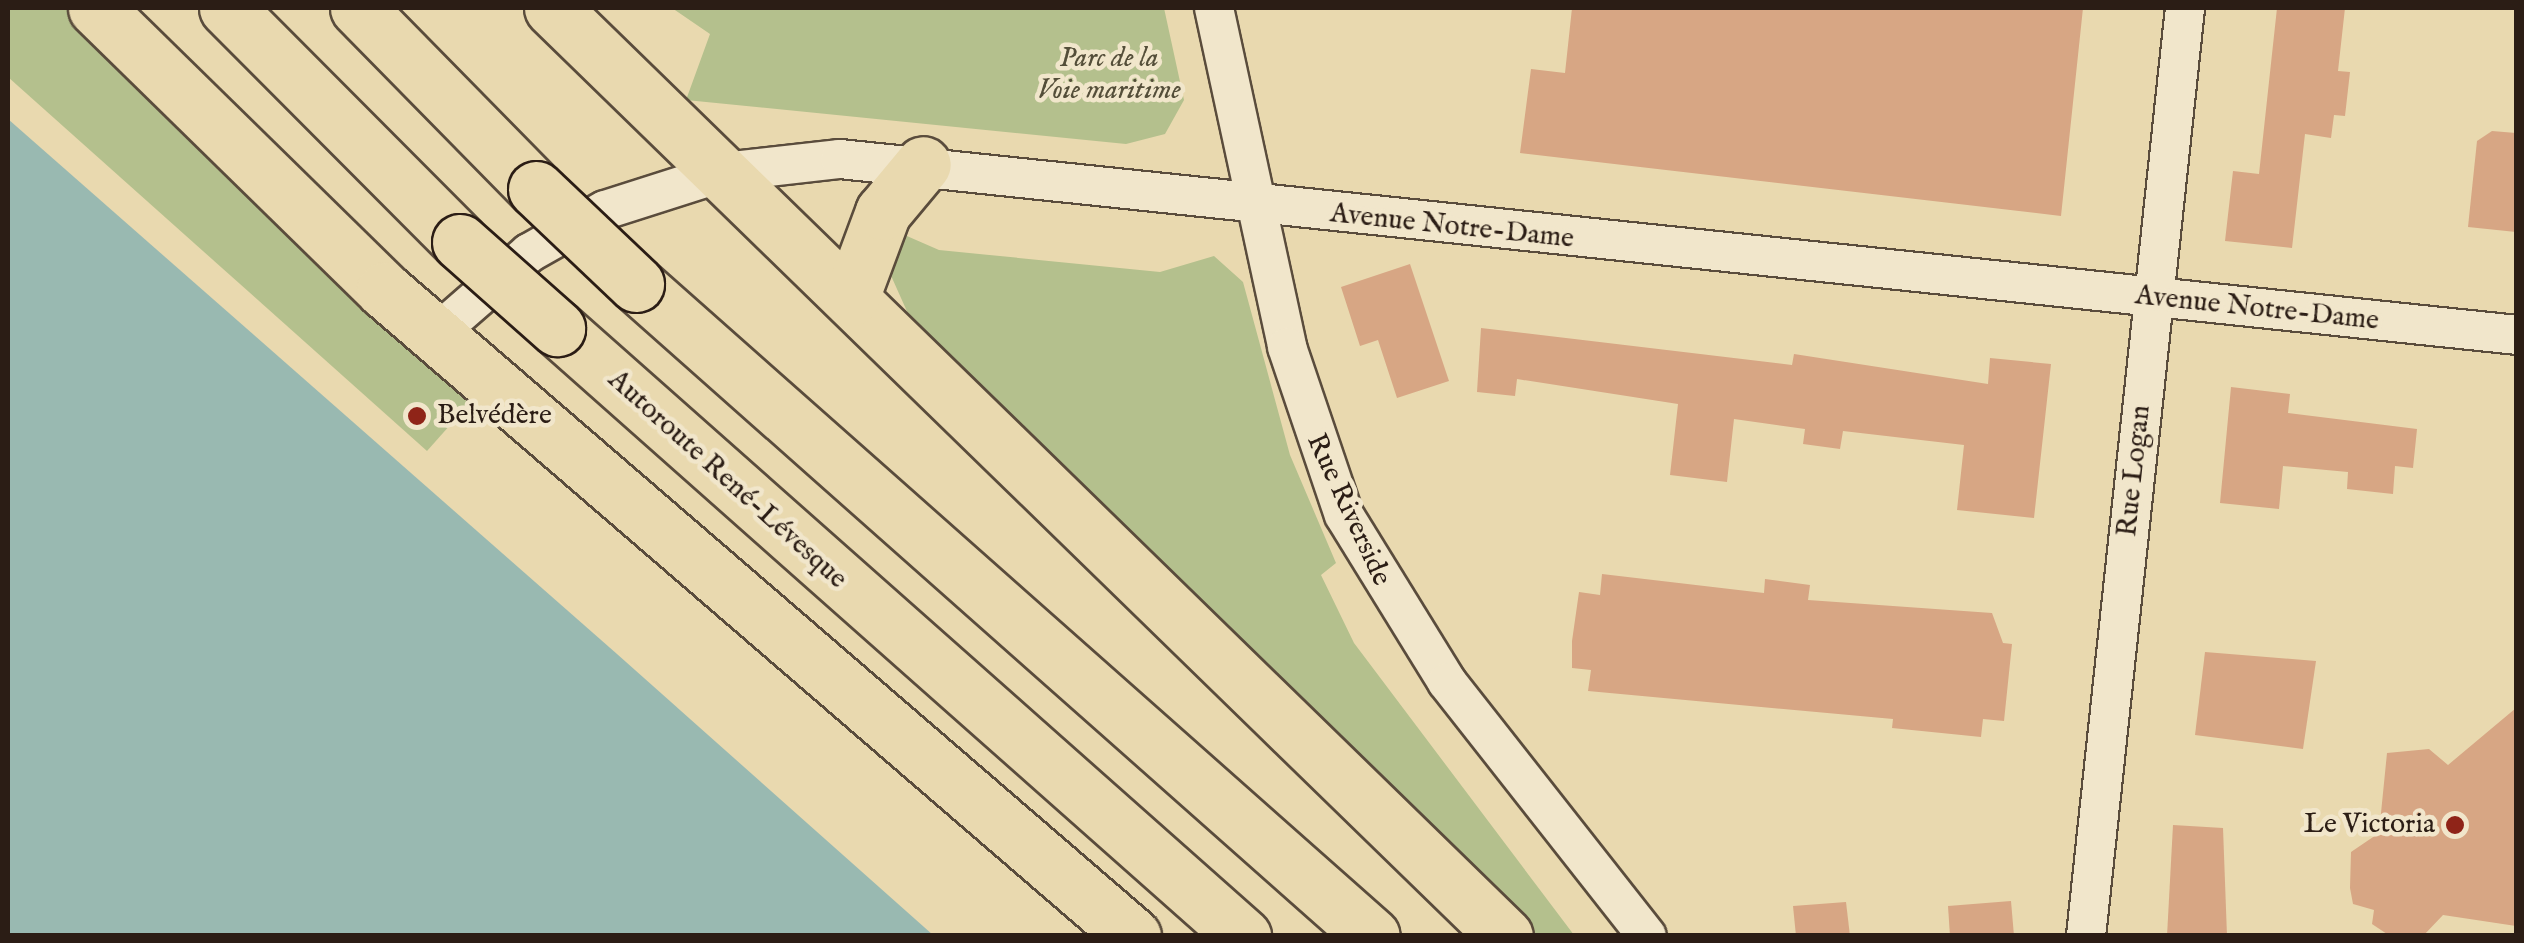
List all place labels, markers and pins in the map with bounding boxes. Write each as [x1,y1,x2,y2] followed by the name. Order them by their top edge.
[437,399,552,433] place label: Belvédère
[406,405,428,427] marker: Belvédère
[2304,808,2435,842] place label: Le Victoria
[2444,814,2466,836] marker: Le Victoria

